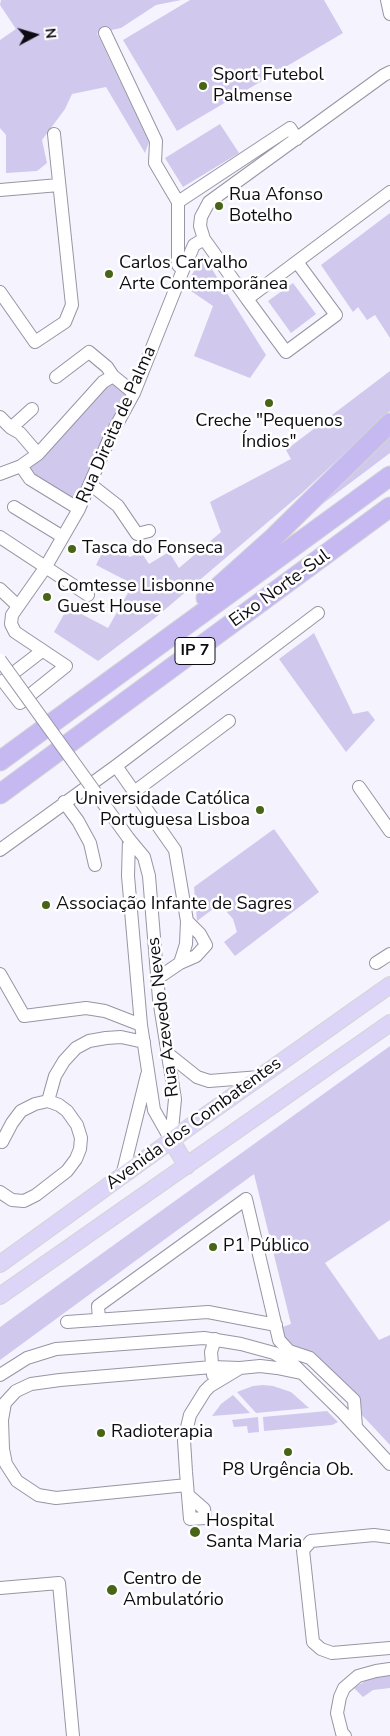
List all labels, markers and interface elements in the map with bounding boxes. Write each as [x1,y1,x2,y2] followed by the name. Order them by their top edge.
[10,10,60,60] north arrow
[40,27,60,40] text: N
[213,65,324,108] place label: Sport Futebol Palmense
[197,80,209,92] marker: Sport Futebol Palmense
[229,185,323,228] place label: Rua Afonso Botelho
[213,200,225,212] marker: Rua Afonso Botelho
[119,253,288,296] place label: Carlos Carvalho Arte Contemporãnea
[103,268,115,280] marker: Carlos Carvalho Arte Contemporãnea
[73,343,161,507] street label: Rua Direita de Palma
[263,397,275,409] marker: Creche "Pequenos Índios"
[195,411,343,454] place label: Creche "Pequenos Índios"
[82,538,223,560] place label: Tasca do Fonseca
[66,543,78,555] marker: Tasca do Fonseca
[226,545,334,633] street label: Eixo Norte-Sul
[57,576,214,618] place label: Comtesse Lisbonne Guest House
[41,591,53,603] marker: Comtesse Lisbonne Guest House
[175,637,215,664] road number: IP 7
[75,789,250,832] place label: Universidade Católica Portuguesa Lisboa
[254,804,266,816] marker: Universidade Católica Portuguesa Lisboa
[56,894,292,916] place label: Associação Infante de Sagres
[40,899,52,911] marker: Associação Infante de Sagres
[143,936,185,1098] street label: Rua Azevedo Neves
[102,1053,286,1195] street label: Avenida dos Combatentes
[223,1236,309,1258] place label: P1 Público
[207,1241,219,1253] marker: P1 Público
[111,1422,213,1444] place label: Radioterapia
[95,1427,107,1439] marker: Radioterapia
[282,1446,294,1458] marker: P8 Urgência Ob.
[222,1460,354,1482] place label: P8 Urgência Ob.
[206,1511,302,1554] place label: Hospital Santa Maria
[188,1525,202,1539] marker: Hospital Santa Maria
[123,1569,224,1612] place label: Centro de Ambulatório
[105,1583,119,1597] marker: Centro de Ambulatório

